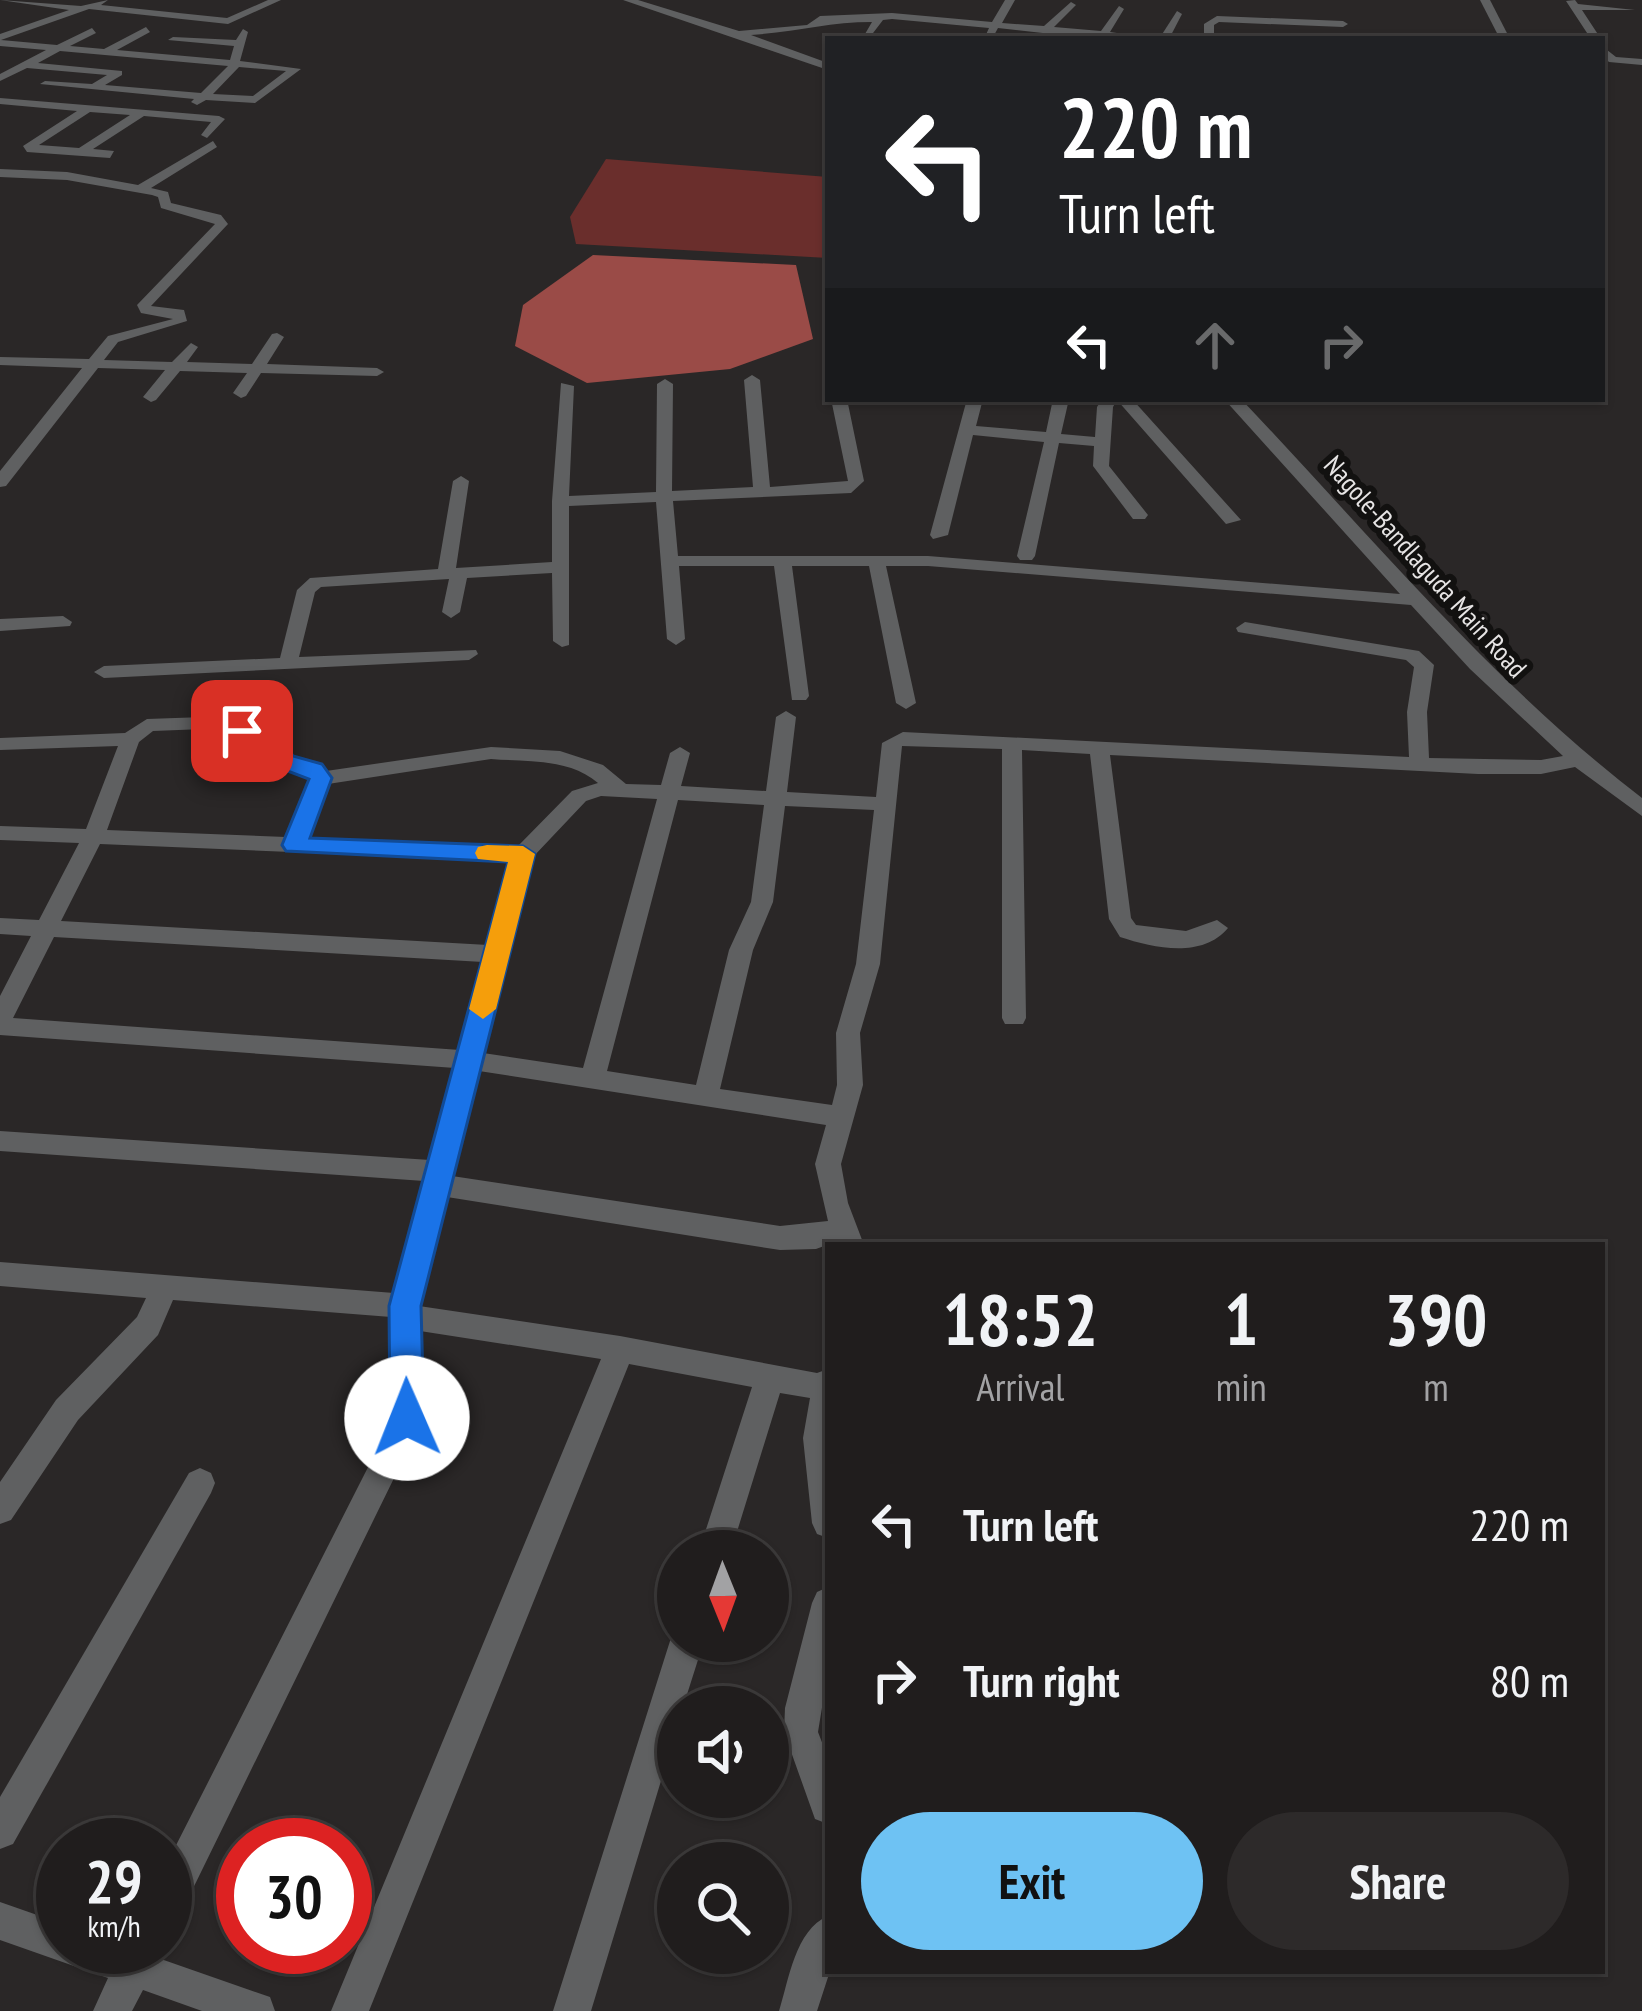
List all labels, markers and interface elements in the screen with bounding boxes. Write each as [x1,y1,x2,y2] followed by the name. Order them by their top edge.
[1059,72,1252,181] text: 220 m
[861,84,1017,240] icon: left
[1059,178,1215,248] text: Turn left
[1056,312,1122,378] icon: left
[1182,312,1248,378] icon: ahead
[1308,312,1374,378] icon: right
[1317,448,1534,684] street label: Nagole-Bandlaguda Main Road
[191,680,293,782] pin
[209,698,275,764] icon: arrive
[943,1272,1098,1365] text: 18:52
[1224,1272,1258,1365] text: 1
[1384,1272,1487,1365] text: 390
[344,1355,470,1481] position arrow
[976,1361,1064,1412] text: Arrival
[1216,1361,1267,1412] text: min
[1423,1361,1449,1412] text: m
[861,1491,927,1557] icon: left
[963,1495,1098,1553] text: Turn left
[1469,1495,1569,1553] text: 220 m
[657,1530,789,1662] north arrow
[657,1530,789,1974] map controls
[861,1647,927,1713] icon: right
[963,1651,1120,1709] text: Turn right
[1490,1651,1569,1709] text: 80 m
[657,1686,789,1818] button: sound
[861,1812,1203,1950] button: Exit
[1227,1812,1569,1950] button: Share
[216,1818,372,1974] speed limit sign: 30
[85,1842,143,1920] text: 29
[657,1842,789,1974] button: search
[87,1906,141,1945] text: km/h

